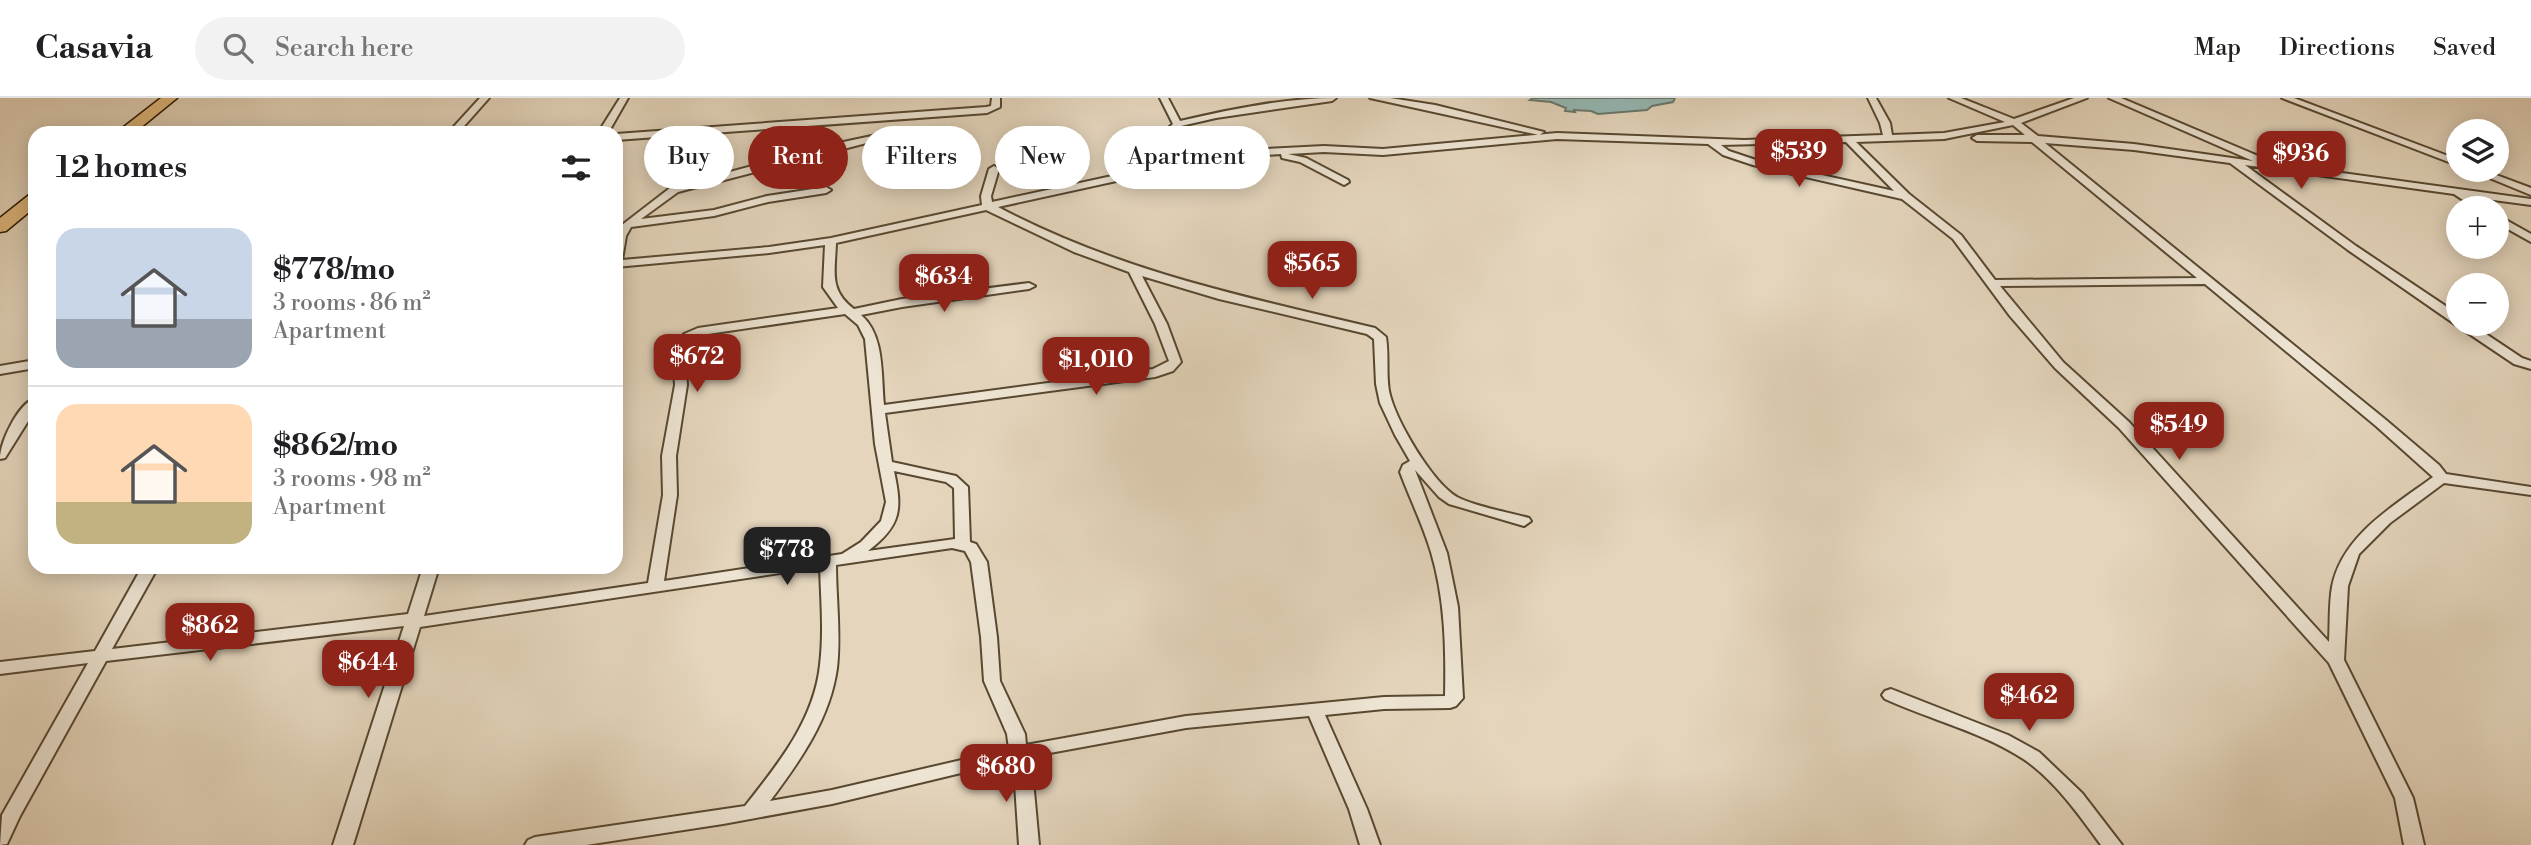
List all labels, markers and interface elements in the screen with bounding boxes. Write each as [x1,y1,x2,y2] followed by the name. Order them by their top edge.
[195,17,685,80] search box
[35,28,153,69] text: Casavia
[219,29,257,67] icon: search
[275,32,414,64] text: Search here
[2194,33,2241,63] text: Map
[2279,33,2395,63] text: Directions
[2433,33,2496,63] text: Saved
[2446,119,2509,336] map controls
[2446,119,2509,182] button: layers
[644,126,734,189] chip: Buy
[748,126,848,189] chip: Rent
[862,126,981,189] chip: Filters
[995,126,1090,189] chip: New
[1104,126,1270,189] chip: Apartment
[1758,130,1840,189] pin: $539
[2260,132,2342,191] pin: $936
[1771,138,1827,166] text: $539
[2273,140,2329,168] text: $936
[56,149,187,187] text: 12 homes
[557,149,595,187] icon: filters
[2446,196,2509,259] button: +
[1271,242,1353,301] pin: $565
[1284,250,1340,278] text: $565
[273,251,395,289] text: $778/mo
[903,254,985,314] pin: $634
[112,256,196,340] icon: home
[915,263,973,291] text: $634
[2446,273,2509,336] button: −
[273,289,430,317] text: 3 rooms · 86 m²
[273,317,386,345] text: Apartment
[656,334,738,394] pin: $672
[1039,338,1153,397] pin: $1,010
[670,343,724,371] text: $672
[1058,346,1134,374] text: $1,010
[2138,402,2220,462] pin: $549
[2150,411,2208,439] text: $549
[273,427,398,465] text: $862/mo
[112,432,196,516] icon: home
[273,465,430,493] text: 3 rooms · 98 m²
[273,493,386,521] text: Apartment
[746,528,828,587] pin: $778
[760,536,814,564] text: $778
[169,603,251,663] pin: $862
[181,612,239,640] text: $862
[327,640,409,700] pin: $644
[338,649,398,677] text: $644
[1988,674,2070,733] pin: $462
[2000,682,2058,710] text: $462
[965,744,1047,804] pin: $680
[976,753,1036,781] text: $680

